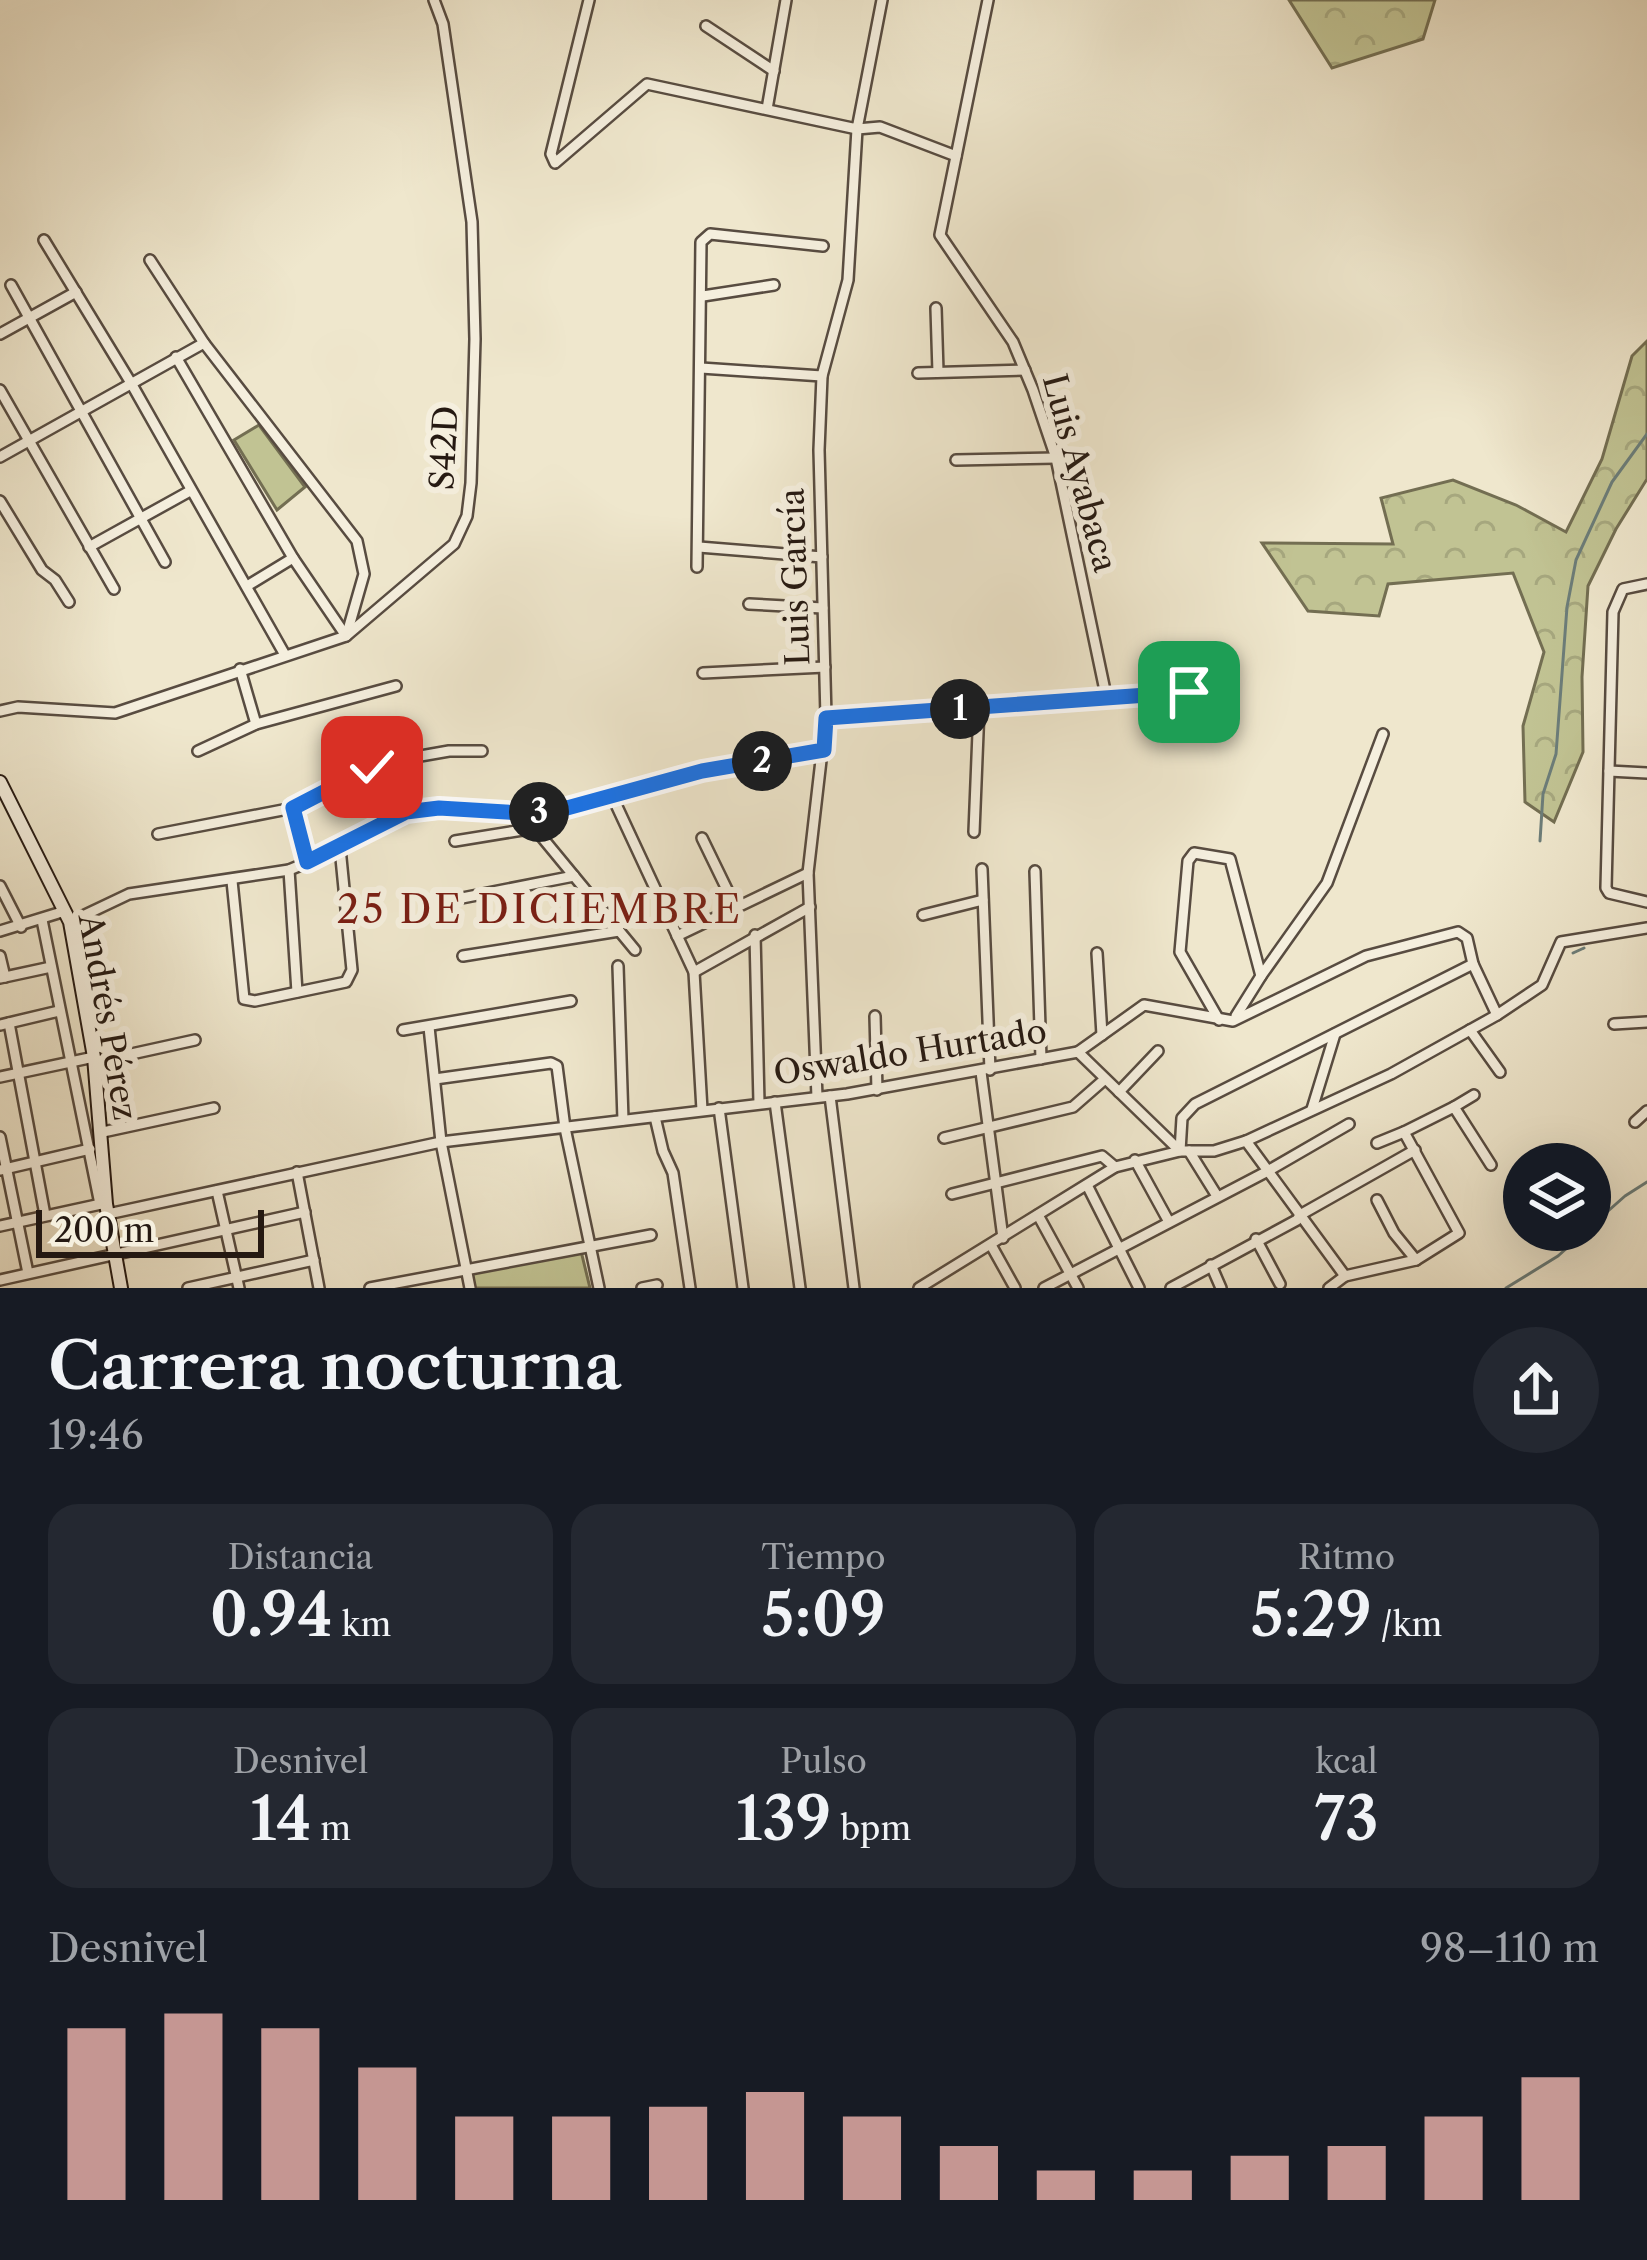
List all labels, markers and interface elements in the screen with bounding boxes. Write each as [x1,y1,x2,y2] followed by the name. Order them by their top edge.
[1034,370,1126,577] street label: Luis Ayabaca
[421,405,467,491] street label: S42D
[771,487,819,666] street label: Luis García
[1138,641,1240,743] pin
[1156,659,1222,725] icon: arrive
[930,679,990,739] pin: 1
[953,688,967,729] text: 1
[321,716,423,818] pin
[732,731,792,791] pin: 2
[339,734,405,800] icon: check
[752,740,772,781] text: 2
[509,782,569,842] pin: 3
[530,791,548,832] text: 3
[337,885,743,933] district label: 25 DE DICIEMBRE
[70,910,146,1123] street label: Andrés Pérez
[771,1010,1049,1094] street label: Oswaldo Hurtado
[1503,1143,1611,1251] map controls
[1503,1143,1611,1251] button: layers
[36,1204,264,1257] scale bar
[54,1210,154,1251] text: 200 m
[48,1325,622,1406] text: Carrera nocturna
[1473,1327,1599,1453] button: share
[48,1411,144,1459] text: 19:46
[228,1537,373,1578] text: Distancia
[761,1537,886,1578] text: Tiempo
[1298,1537,1395,1578] text: Ritmo
[210,1578,333,1652] text: 0.94
[761,1578,886,1652] text: 5:09
[1251,1578,1372,1652] text: 5:29
[333,1604,391,1645] text: km
[1372,1604,1442,1645] text: /km
[233,1741,368,1782] text: Desnivel
[780,1741,867,1782] text: Pulso
[1315,1741,1378,1782] text: kcal
[250,1782,312,1856] text: 14
[736,1782,831,1856] text: 139
[1314,1782,1379,1856] text: 73
[312,1808,351,1849] text: m
[831,1808,911,1849] text: bpm
[48,1924,208,1972] text: Desnivel
[1420,1924,1599,1972] text: 98–110 m

